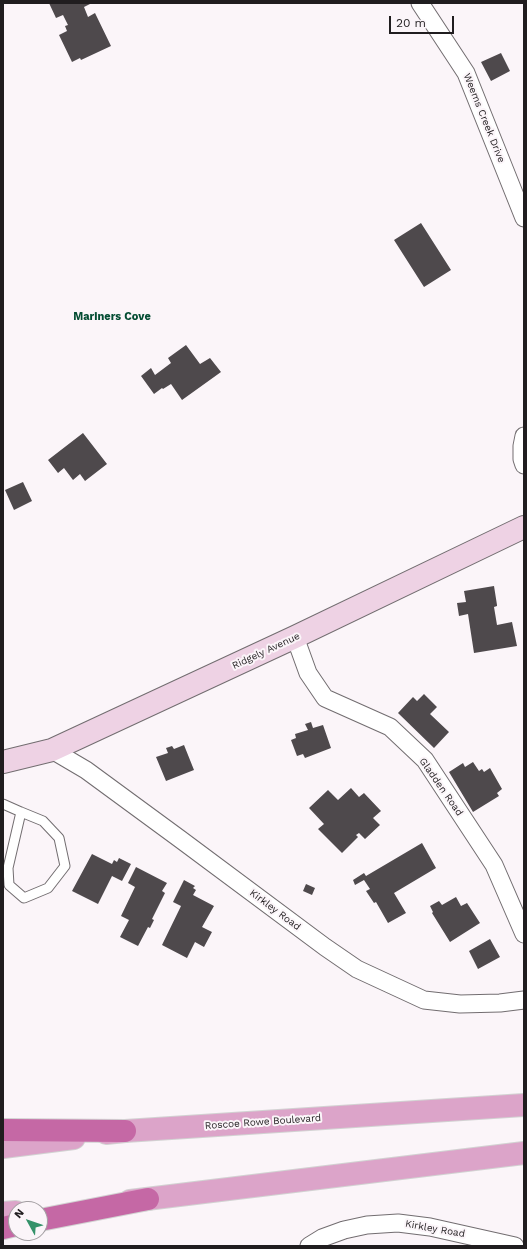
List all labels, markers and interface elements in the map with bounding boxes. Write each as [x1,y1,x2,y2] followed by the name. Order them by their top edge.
[391,8,456,34] scale bar
[396,16,426,30] text: 20 m
[461,72,507,164] street label: Weems Creek Drive
[73,310,151,324] district label: Mariners Cove
[230,630,302,672] street label: Ridgely Avenue
[417,756,465,818] street label: Gladden Road
[247,887,303,933] street label: Kirkley Road
[204,1112,322,1132] street label: Roscoe Rowe Boulevard
[8,1201,48,1241] north arrow
[12,1206,27,1221] text: N
[404,1218,466,1240] street label: Kirkley Road

